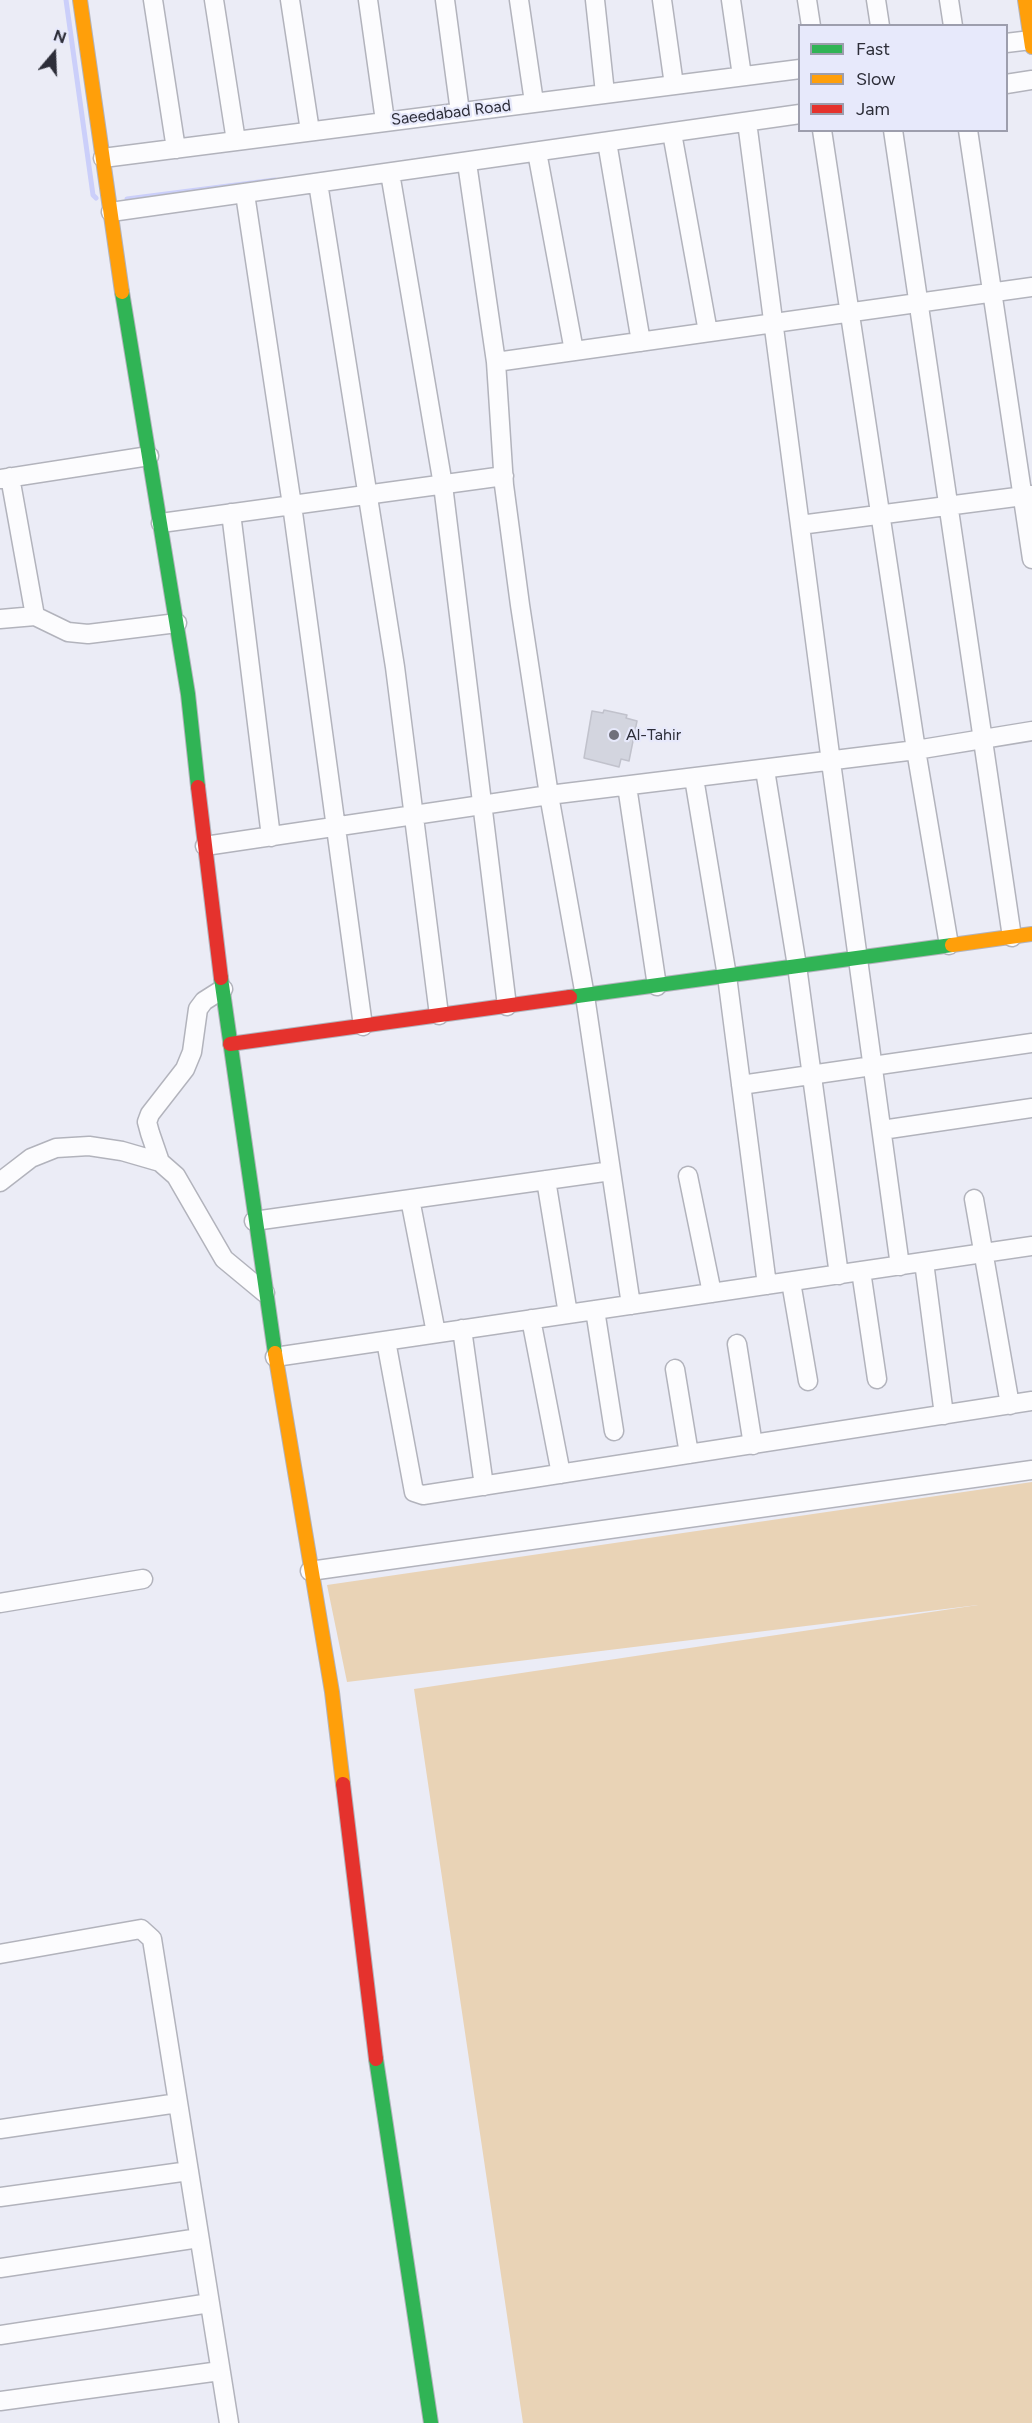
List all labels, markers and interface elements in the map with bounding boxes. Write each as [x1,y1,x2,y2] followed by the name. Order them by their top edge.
[24,24,84,84] north arrow
[798,24,1008,132] legend
[51,26,69,48] text: N
[856,38,890,60] text: Fast
[856,68,895,90] text: Slow
[390,96,512,130] street label: Saeedabad Road
[856,98,890,120] text: Jam
[626,725,681,745] place label: Al-Tahir
[607,728,621,742] marker: Al-Tahir

